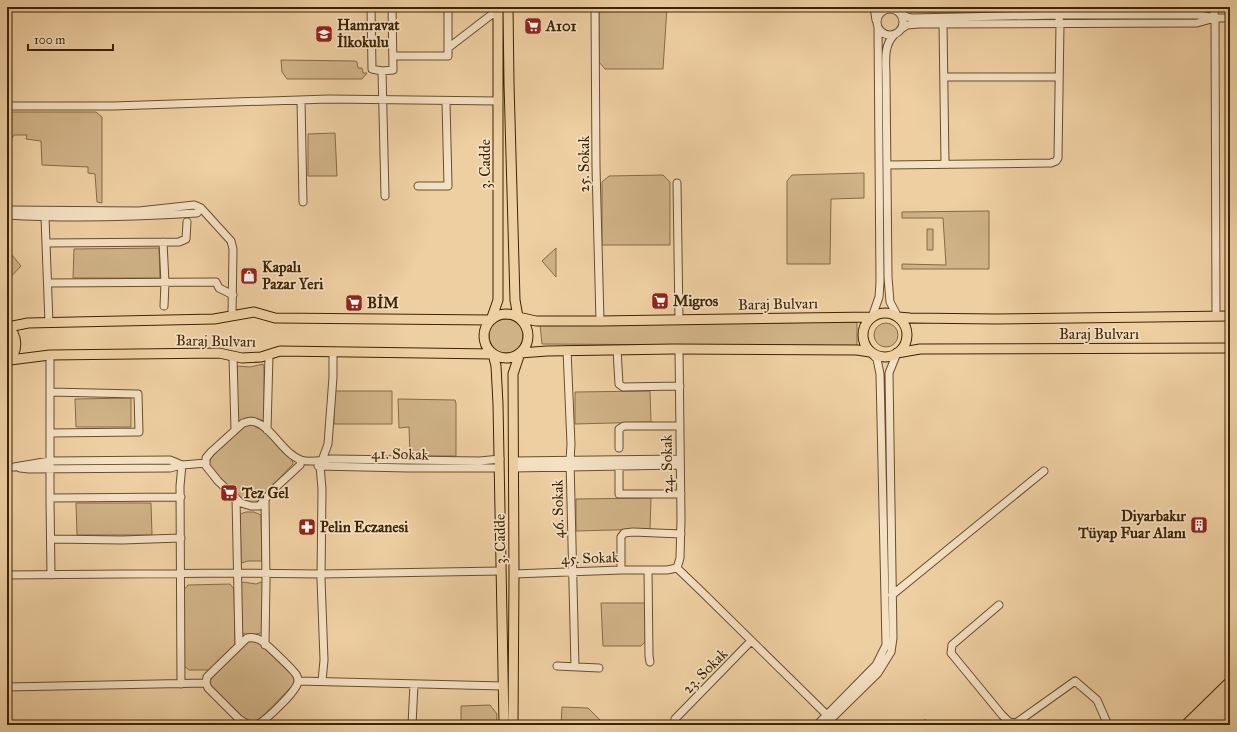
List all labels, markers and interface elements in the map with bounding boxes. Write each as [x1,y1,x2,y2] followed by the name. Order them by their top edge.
[337,16,400,51] place label: Hamravat İlkokulu
[523,16,543,36] supermarket icon: A101
[545,17,577,35] place label: A101
[314,24,334,44] school or university icon: Hamravat İlkokulu
[28,26,113,52] scale bar
[34,33,65,47] text: 100 m
[575,136,593,192] street label: 25. Sokak
[476,139,494,189] street label: 3. Cadde
[262,258,324,293] place label: Kapalı Pazar Yeri
[239,266,259,286] shop icon: Kapalı Pazar Yeri
[650,291,670,311] supermarket icon: Migros
[673,292,719,311] place label: Migros
[344,293,364,313] supermarket icon: BİM
[367,293,399,312] place label: BİM
[738,294,818,314] street label: Baraj Bulvarı
[1059,325,1139,343] street label: Baraj Bulvarı
[176,331,256,351] street label: Baraj Bulvarı
[657,434,677,494] street label: 24. Sokak
[371,445,429,463] street label: 41. Sokak
[548,479,568,539] street label: 46. Sokak
[219,483,239,503] supermarket icon: Tez Gel
[241,484,290,502] place label: Tez Gel
[1077,507,1187,543] place label: Diyarbakır Tüyap Fuar Alanı
[491,514,509,564] street label: 3. Cadde
[1189,515,1209,535] building icon: Diyarbakır Tüyap Fuar Alanı
[297,517,317,537] pharmacy icon: Pelin Eczanesi
[320,518,409,536] place label: Pelin Eczanesi
[561,548,619,568] street label: 45. Sokak
[679,645,731,697] street label: 23. Sokak

